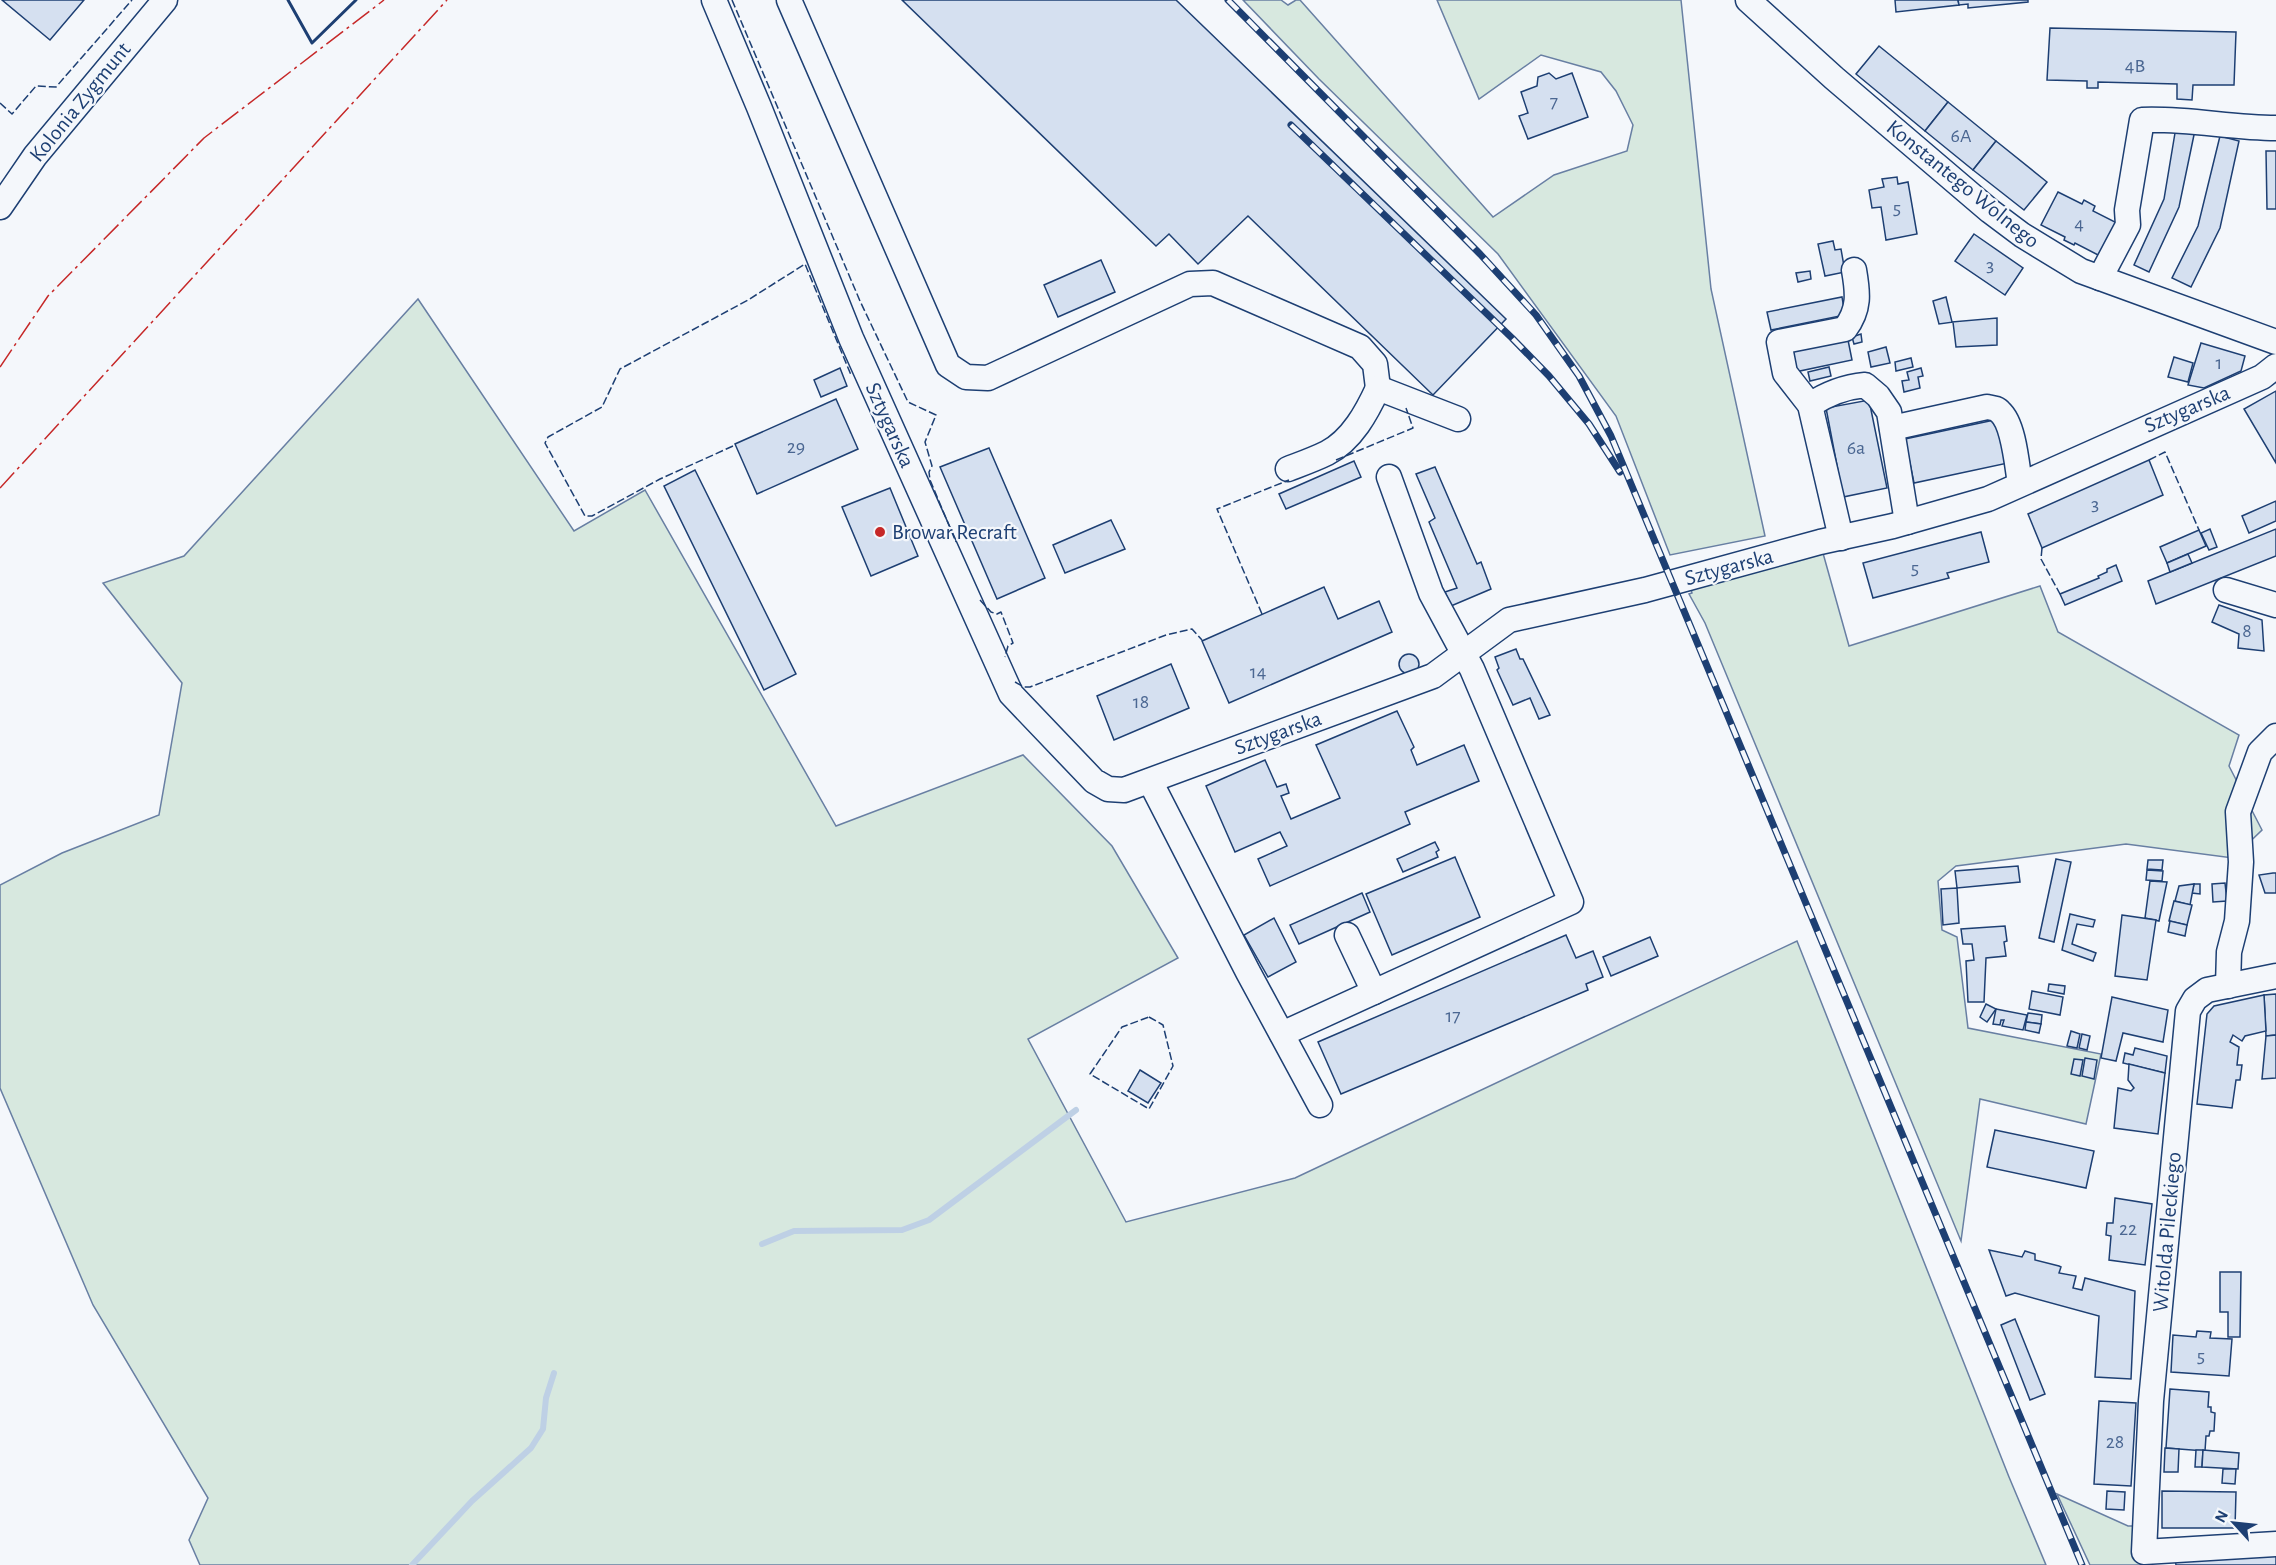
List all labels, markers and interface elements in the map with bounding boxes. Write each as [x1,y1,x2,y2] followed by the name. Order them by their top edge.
[25,38,135,166] street label: Kolonia Zygmunt
[2125,56,2145,76] house number: 4B
[1550,92,1558,112] house number: 7
[1882,116,2044,252] street label: Konstantego Wolnego
[1951,126,1972,146] house number: 6A
[1893,198,1901,218] house number: 5
[2074,214,2084,234] house number: 4
[1986,255,1994,275] house number: 3
[2216,353,2222,373] house number: 1
[861,379,919,471] street label: Sztygarska
[2141,381,2233,437] street label: Sztygarska
[787,437,805,457] house number: 29
[1847,438,1865,458] house number: 6a
[2091,494,2099,514] house number: 3
[892,521,1017,543] place label: Browar Recraft
[873,525,887,539] marker: Browar Recraft
[1682,545,1776,589] street label: Sztygarska
[1911,558,1919,578] house number: 5
[2242,621,2252,641] house number: 8
[1250,662,1266,682] house number: 14
[1133,692,1149,712] house number: 18
[1232,707,1324,759] street label: Sztygarska
[1445,1006,1461,1026] house number: 17
[2149,1151,2185,1313] street label: Witolda Pileckiego
[2119,1219,2137,1239] house number: 22
[2197,1346,2205,1366] house number: 5
[2106,1432,2124,1452] house number: 28
[2204,1493,2264,1553] north arrow
[2212,1508,2231,1525] text: N

